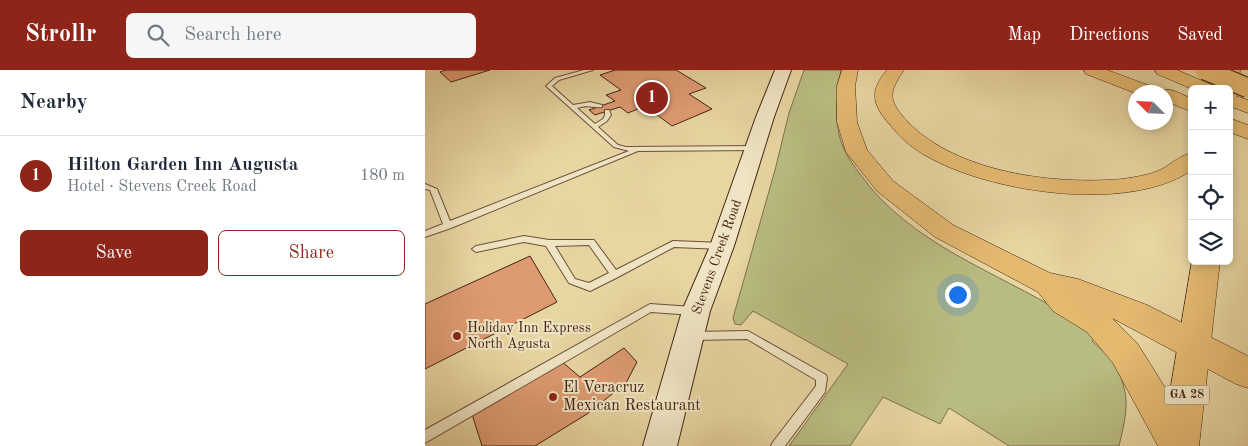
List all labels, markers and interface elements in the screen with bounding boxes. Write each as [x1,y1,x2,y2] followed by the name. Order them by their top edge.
[126,13,476,58] search box
[144,21,172,49] icon: search
[25,23,96,47] text: Strollr
[184,26,282,45] text: Search here
[1008,26,1041,44] text: Map
[1069,26,1149,44] text: Directions
[1177,26,1223,44] text: Saved
[636,79,668,117] pin: 1
[1128,85,1173,130] north arrow
[1188,85,1233,265] map controls
[1188,85,1233,130] button: +
[20,92,88,113] text: Nearby
[1188,130,1233,175] button: −
[67,156,298,175] text: Hilton Garden Inn Augusta
[31,168,41,184] text: 1
[360,168,405,184] text: 180 m
[1188,175,1233,220] button: locate
[67,179,257,195] text: Hotel · Stevens Creek Road
[690,198,744,316] street label: Stevens Creek Road
[1188,220,1233,265] button: layers
[20,230,208,276] button: Save
[218,230,405,276] button: Share
[945,282,971,308] your location
[467,321,591,351] place label: Holiday Inn Express North Agusta
[451,330,463,342] marker: Holiday Inn Express North Agusta
[563,380,701,414] place label: El Veracruz Mexican Restaurant
[1165,386,1209,404] road number: GA 28
[547,391,559,403] marker: El Veracruz Mexican Restaurant

